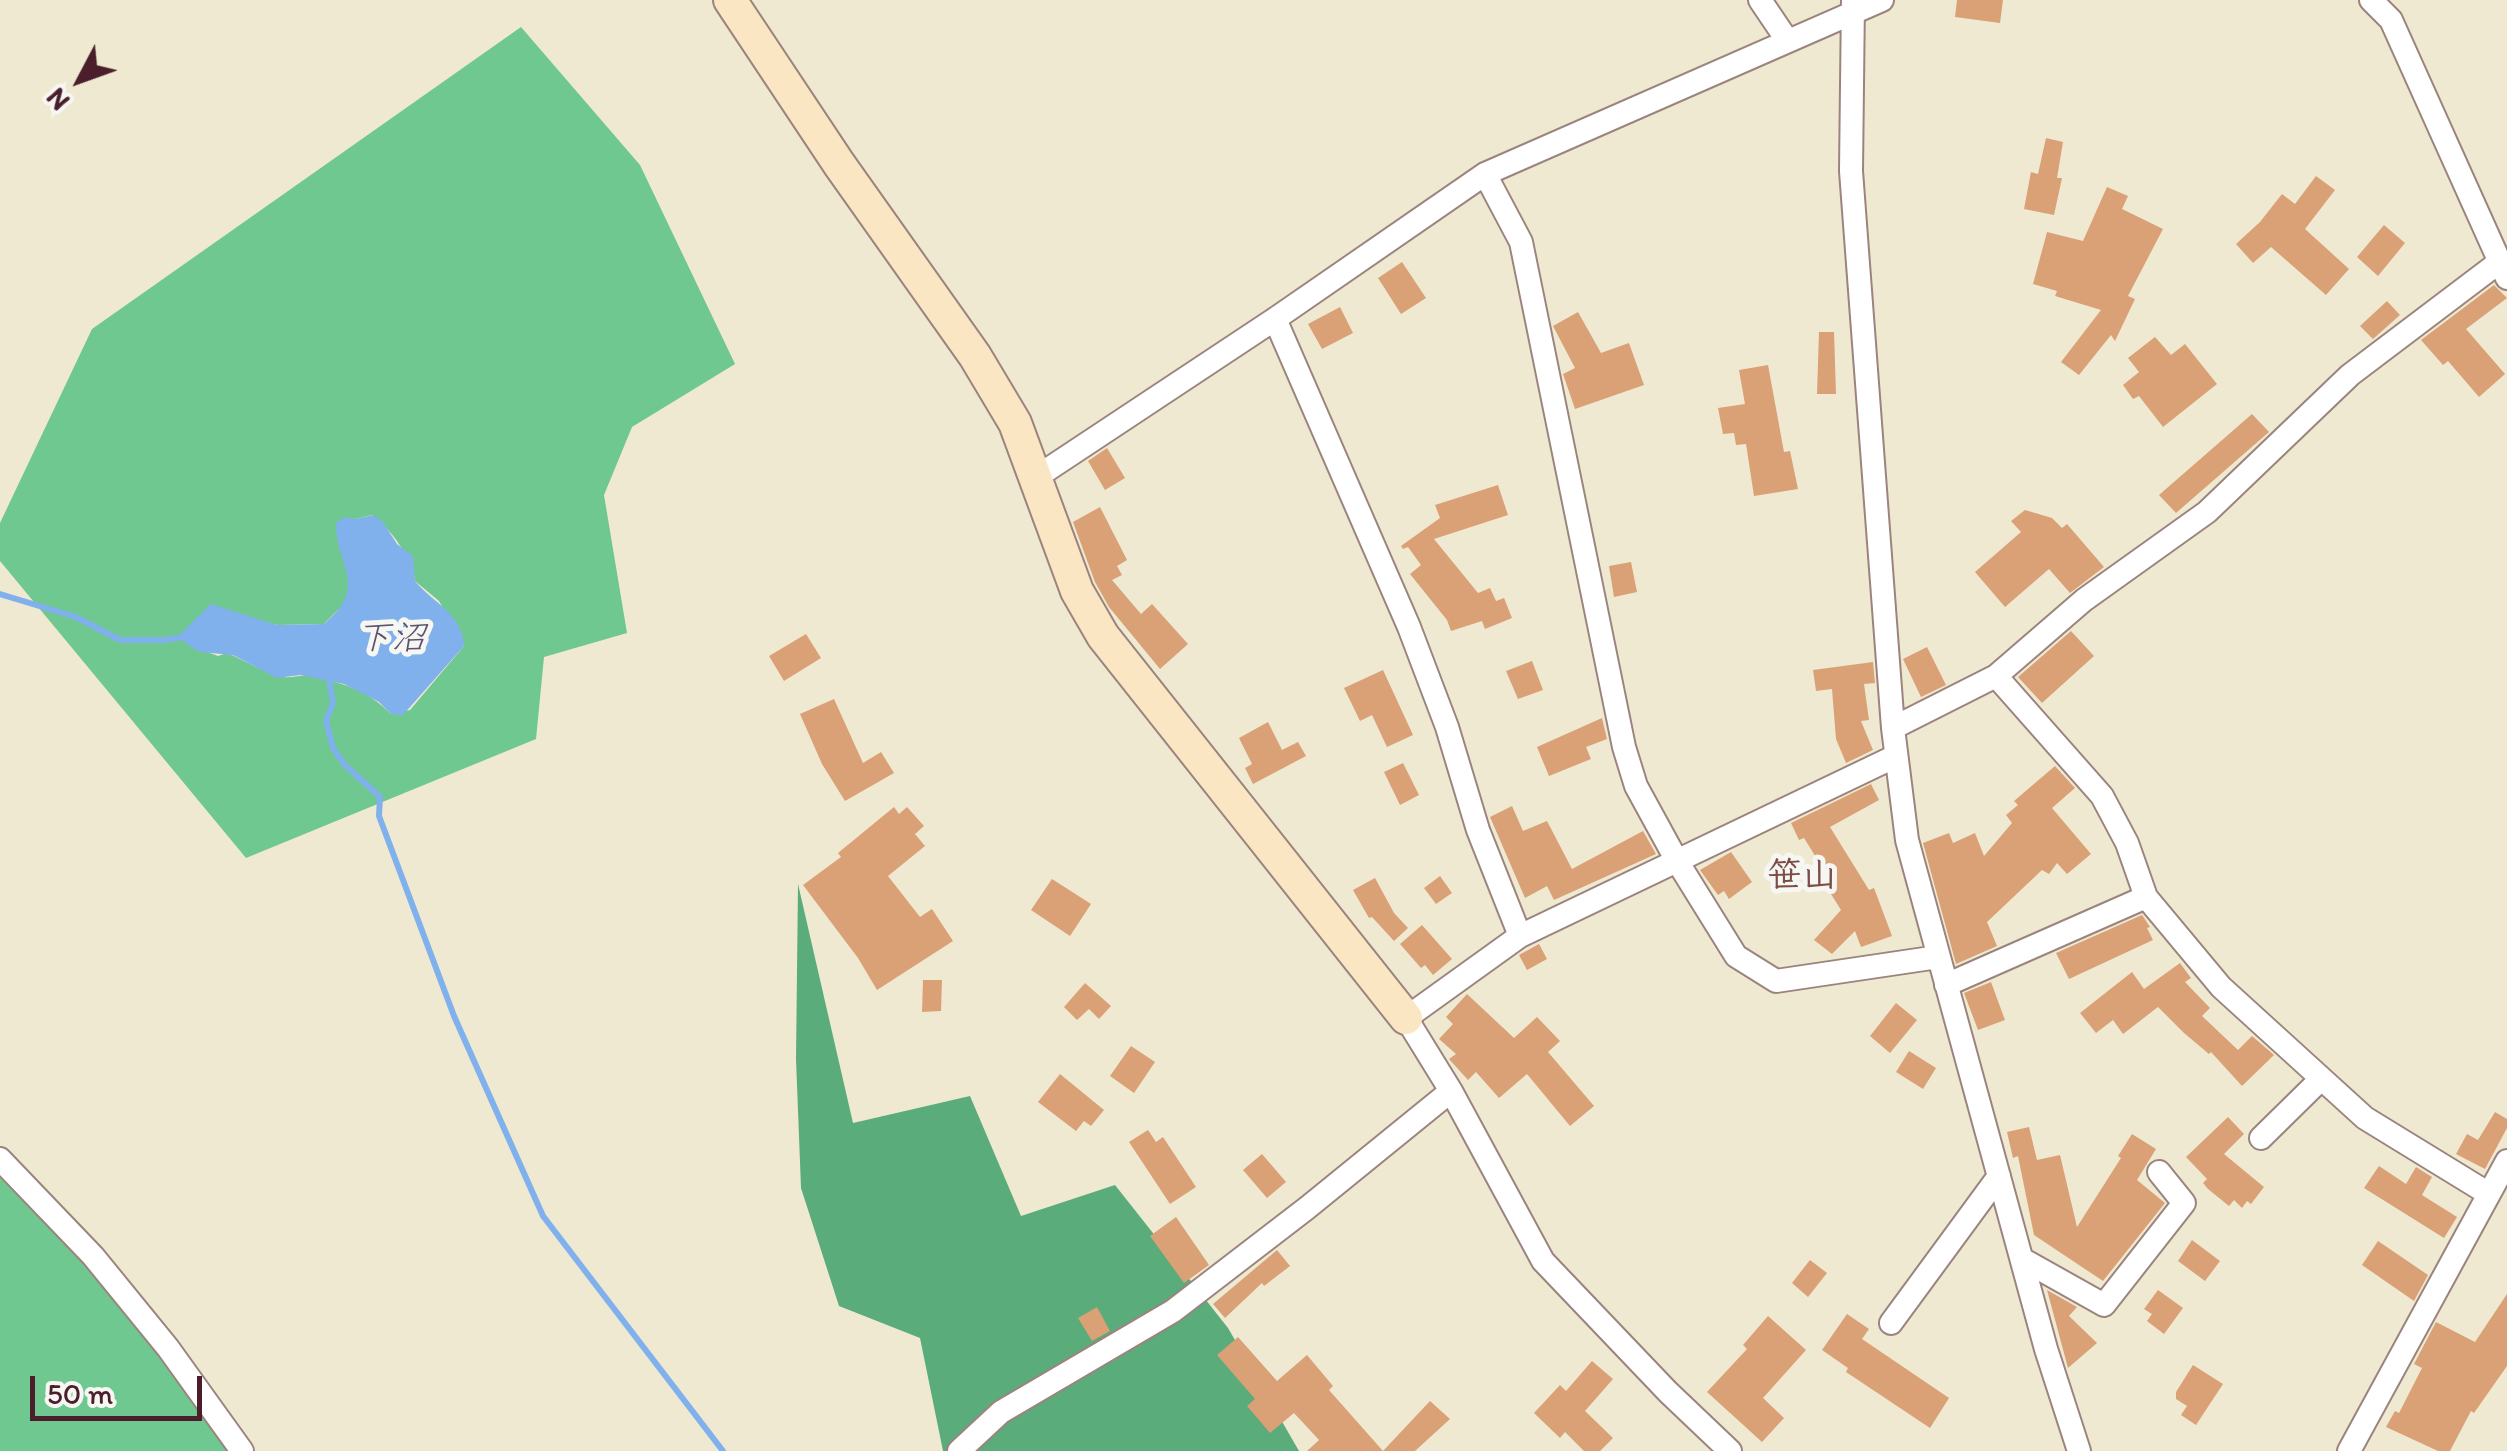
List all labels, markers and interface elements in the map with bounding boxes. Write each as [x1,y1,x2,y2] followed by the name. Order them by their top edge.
[30,30,130,130] north arrow
[38,81,76,118] text: N
[356,619,426,661] water label: 下沼
[1767,856,1837,898] district label: 笹山
[35,1356,208,1418] scale bar
[47,1375,113,1412] text: 50 m

